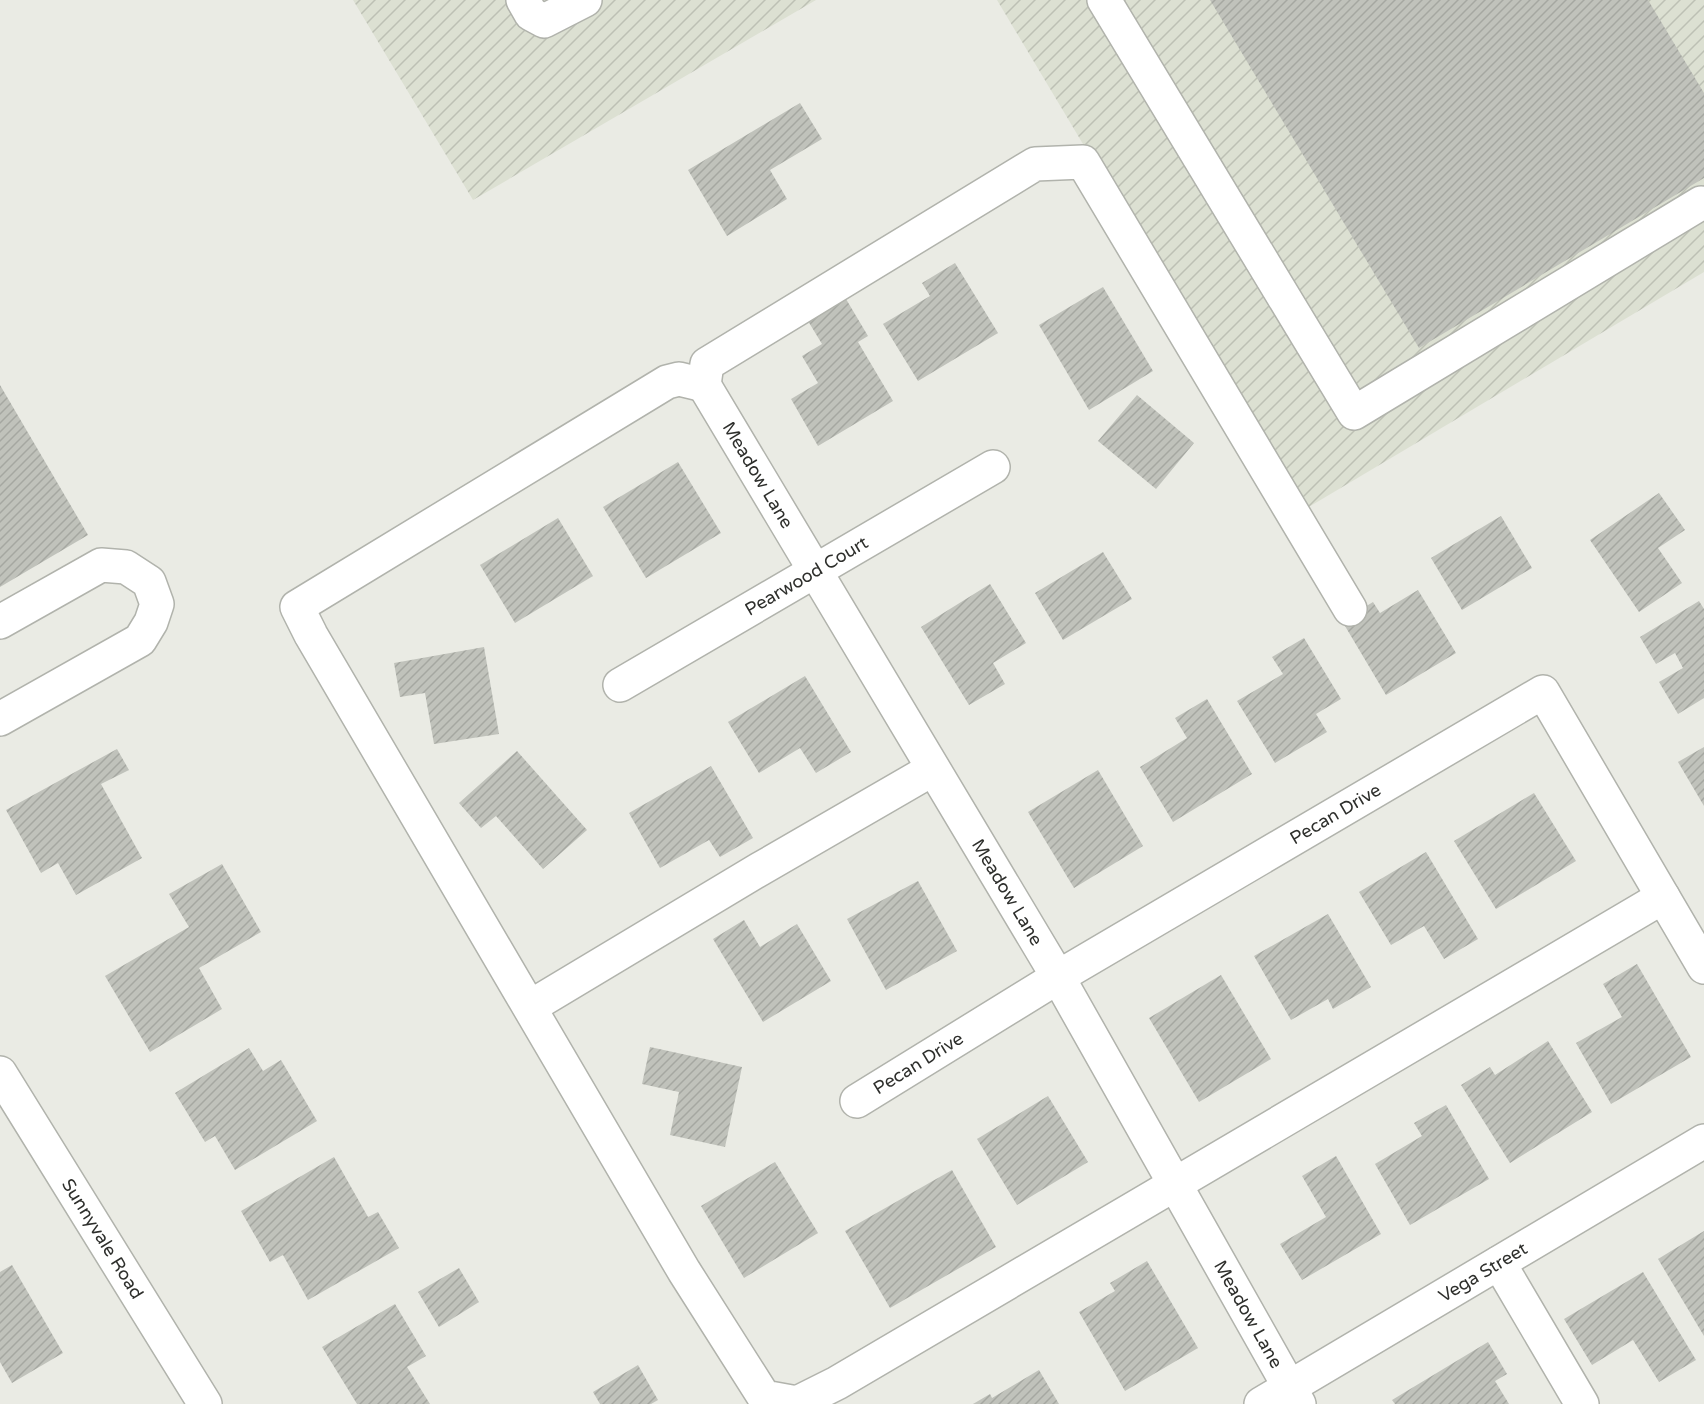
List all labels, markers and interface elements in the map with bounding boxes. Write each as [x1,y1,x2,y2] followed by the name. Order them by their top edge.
[718,418,798,532] street label: Meadow Lane
[741,531,872,621] street label: Pearwood Court
[1286,779,1385,849] street label: Pecan Drive
[967,835,1048,949] street label: Meadow Lane
[869,1027,967,1099] street label: Pecan Drive
[57,1175,148,1303] street label: Sunnyvale Road
[1434,1237,1531,1307] street label: Vega Street
[1209,1256,1287,1372] street label: Meadow Lane

